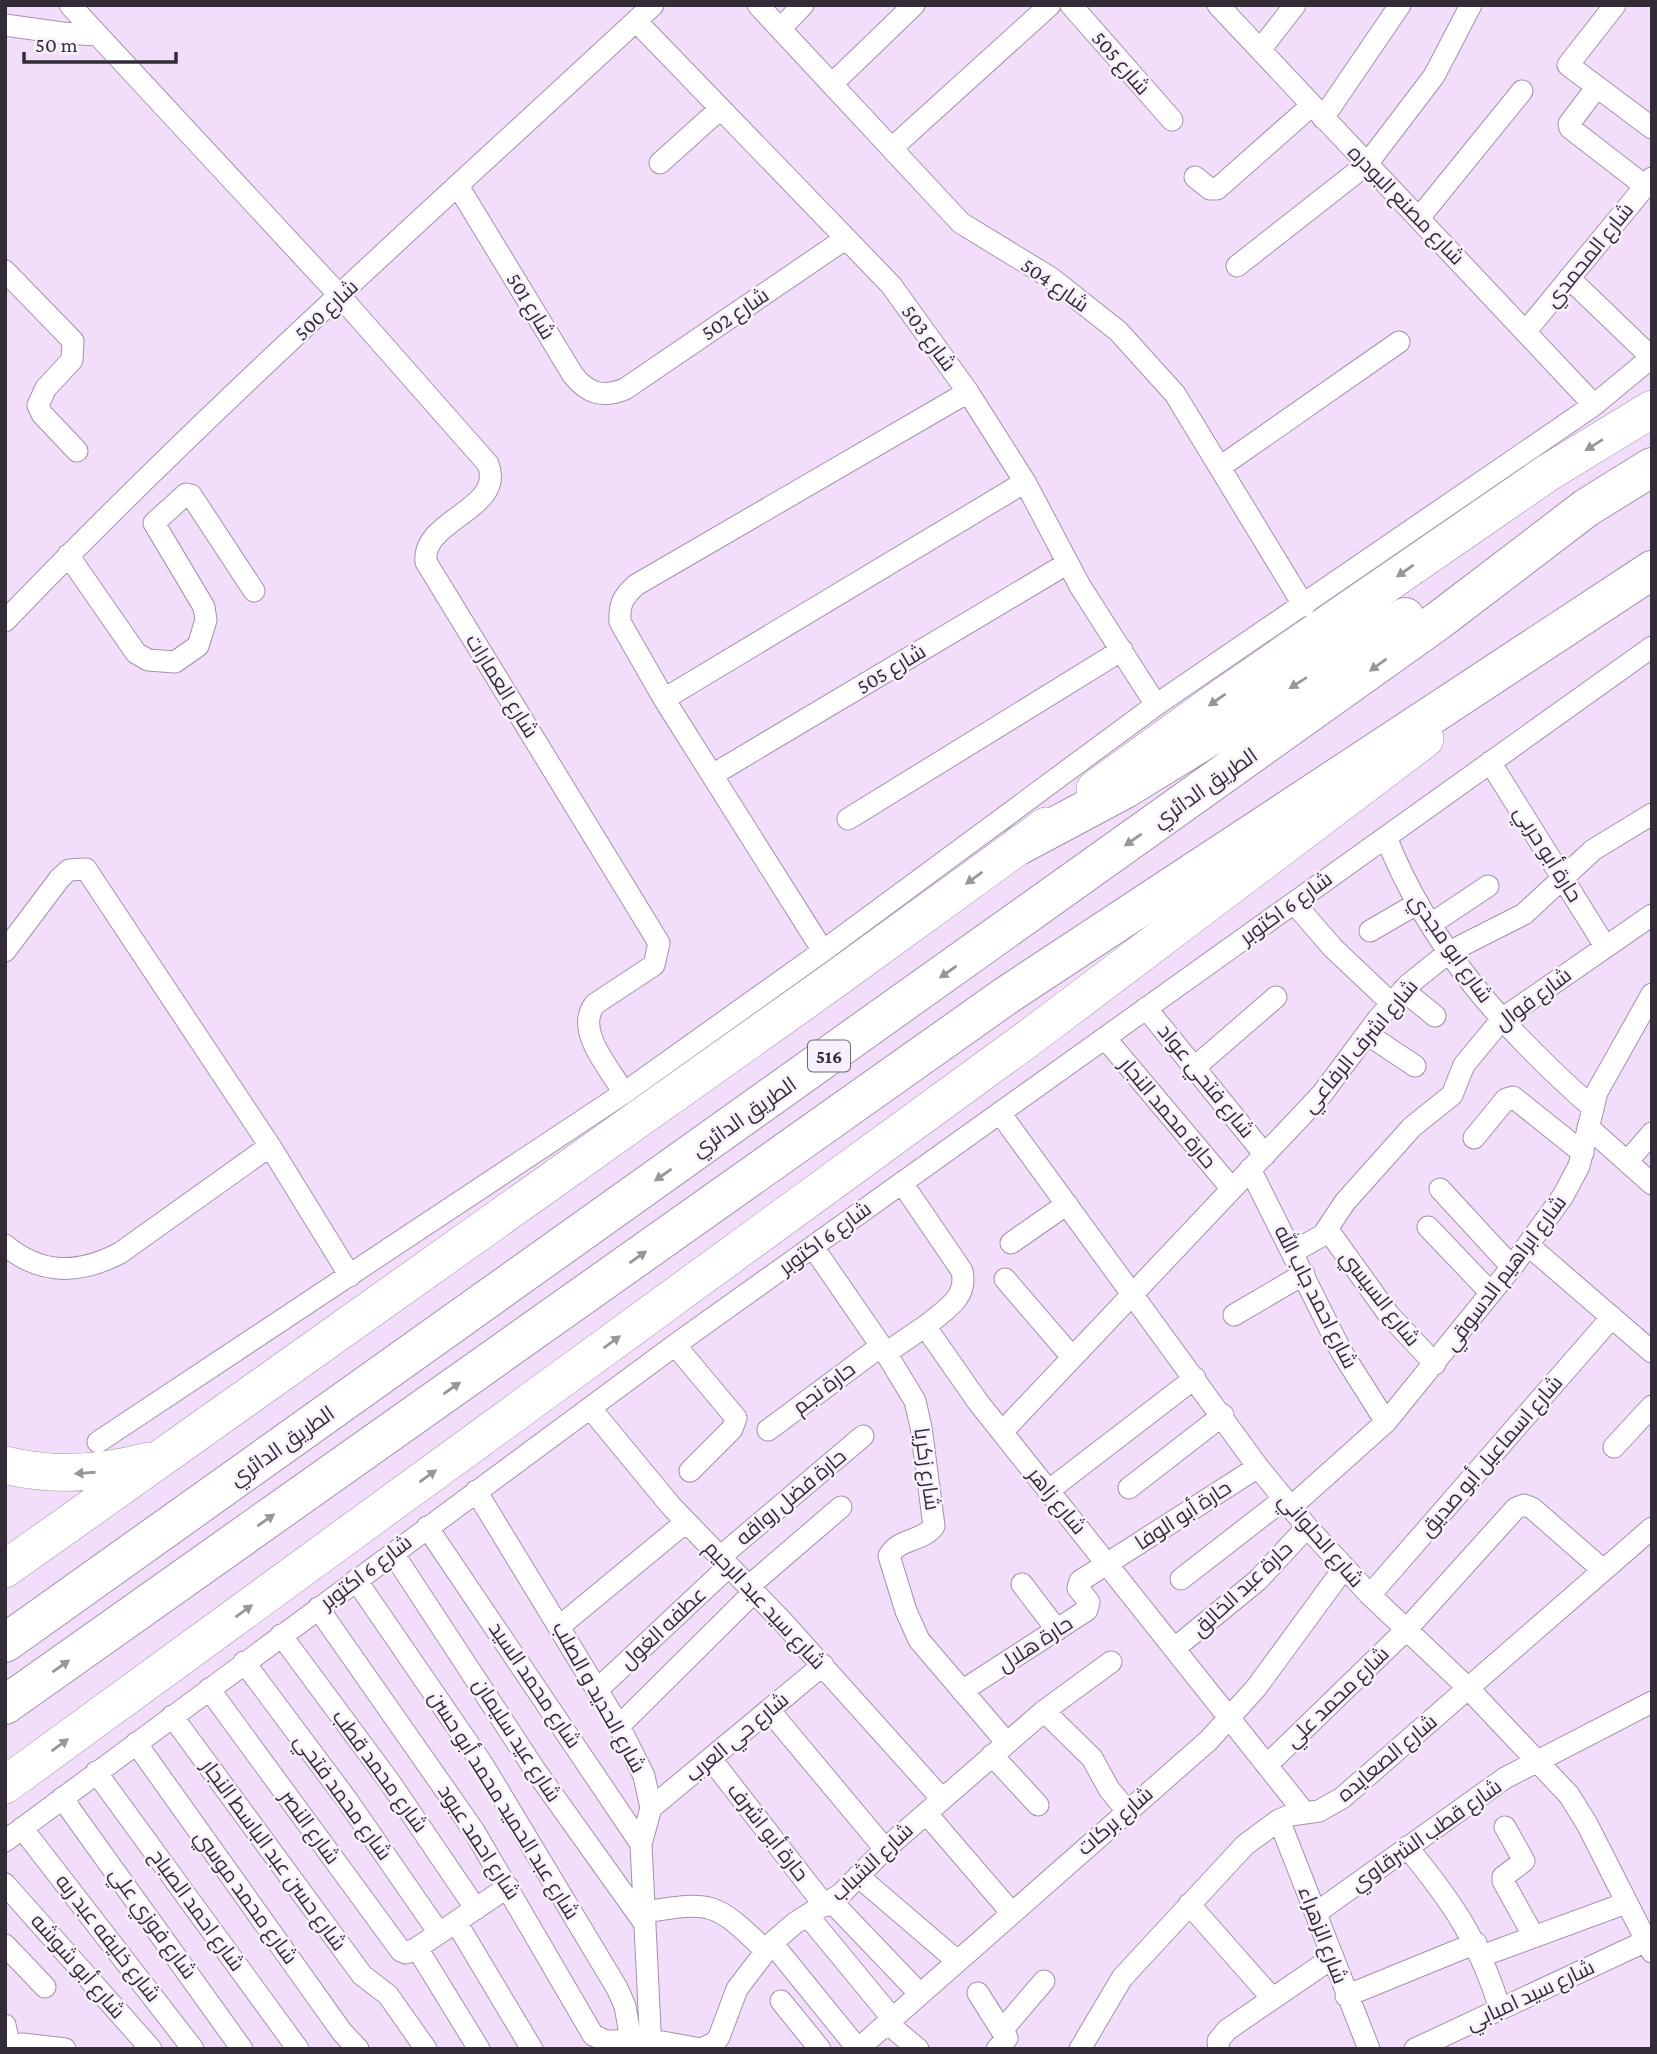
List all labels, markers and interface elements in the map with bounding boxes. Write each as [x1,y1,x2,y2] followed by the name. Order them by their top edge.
[24,21,177,65] scale bar
[1085,26,1155,101] street label: شارع 505
[35,33,78,57] text: 50 m
[1341,140,1469,271] street label: شارع مصنع البودره
[1540,198,1641,314] street label: شارع المحمدي
[1015,253,1093,319] street label: شارع 504
[500,268,560,345] street label: شارع 501
[289,275,364,347] street label: شارع 500
[697,283,774,347] street label: شارع 502
[895,300,961,377] street label: شارع 503
[1584,438,1603,451] one-way arrow
[1396,564,1414,578] one-way arrow
[459,630,543,743] street label: شارع العمارات
[852,639,931,701] street label: شارع 505
[1369,658,1387,672] one-way arrow
[1288,676,1307,689] one-way arrow
[1208,693,1226,707] one-way arrow
[1148,743,1264,836] street label: الطريق الدائري
[1506,801,1588,909] street label: حارة أبو حربي
[1124,832,1142,846] one-way arrow
[1234,866,1338,952] street label: شارع 6 اكتوبر
[965,871,983,885] one-way arrow
[1401,889,1498,1010] street label: شارع ابو مجدي
[1490,963,1577,1037] street label: شارع فوال
[939,965,957,979] one-way arrow
[1297,974,1426,1120] street label: شارع اشرف الرفاعي
[1150,1019,1259,1145] street label: شارع فتحي عواد
[808,1040,850,1072] road number: 516
[1114,1052,1221,1173] street label: حارة محمد النجار
[687,1072,803,1165] street label: الطريق الدائري
[654,1168,672,1182] one-way arrow
[1439,1191,1574,1358] street label: شارع ابراهيم الدسوقي
[773,1196,877,1282] street label: شارع 6 اكتوبر
[1268,1221,1364,1373] street label: شارع احمد جاب الله
[1333,1245,1425,1352] street label: شارع السيسي
[629,1250,647,1264] one-way arrow
[602,1335,620,1350] one-way arrow
[788,1357,861,1421] street label: حارة نجم
[1414,1370,1569,1543] street label: شارع اسماعيل أبو صديق
[443,1381,461,1395] one-way arrow
[225,1401,341,1494] street label: الطريق الدائري
[907,1426,945,1512] street label: شارع زكريا
[731,1444,852,1551] street label: حارة فضل رواقه
[1021,1462,1091,1540] street label: شارع زاهر
[74,1467,96,1478] one-way arrow
[419,1470,437,1484] one-way arrow
[1130,1474,1235,1555] street label: حارة أبو الوفا
[1271,1488,1368,1595] street label: شارع الحلواني
[257,1513,275,1527] one-way arrow
[315,1530,418,1616] street label: شارع 6 اكتوبر
[698,1536,831,1675] street label: شارع سيد عبد الرحيم
[1187,1537,1298,1642] street label: حارة عبد الخالق
[615,1582,712,1675] street label: عطفه الغول
[235,1604,253,1618] one-way arrow
[993,1611,1077,1678] street label: حارة هلال
[482,1617,586,1754] street label: شارع محمد السيد
[546,1617,650,1778] street label: شارع الحديد و الصلب
[1280,1642,1397,1755] street label: شارع محمد علي
[52,1659,70,1673] one-way arrow
[466,1674,566,1807] street label: شارع عيد سليمان
[422,1686,585,1925] street label: شارع عبد الحميد محمد أبو حسن
[681,1687,796,1790] street label: شارع حي العرب
[326,1705,433,1838] street label: شارع محمد قطب
[1332,1709,1443,1808] street label: شارع الصعايده
[286,1729,397,1867] street label: شارع محمد فتحي
[51,1738,69,1752] one-way arrow
[194,1754,351,1956] street label: شارع حسن عبد الباسط النجار
[1346,1774,1508,1899] street label: شارع قطب الشرقاوي
[722,1778,814,1886] street label: حارة أبو اشرف
[431,1780,525,1905] street label: شارع احمد عبود
[1072,1782,1159,1862] street label: شارع بركات
[273,1784,345,1870] street label: شارع النصر
[826,1818,919,1907] street label: شارع الشباب
[187,1825,303,1970] street label: شارع محمد موسي
[143,1844,249,1977] street label: شارع احمد الصباح
[101,1862,202,1986] street label: شارع فوزي علي
[49,1869,165,2008] street label: شارع خليفه عبد ربه
[1292,1883,1353,1988] street label: شارع الزهراء
[24,1908,131,2025] street label: شارع أبو شوشه
[1462,1955,1600,2039] street label: شارع سيد امبابي

